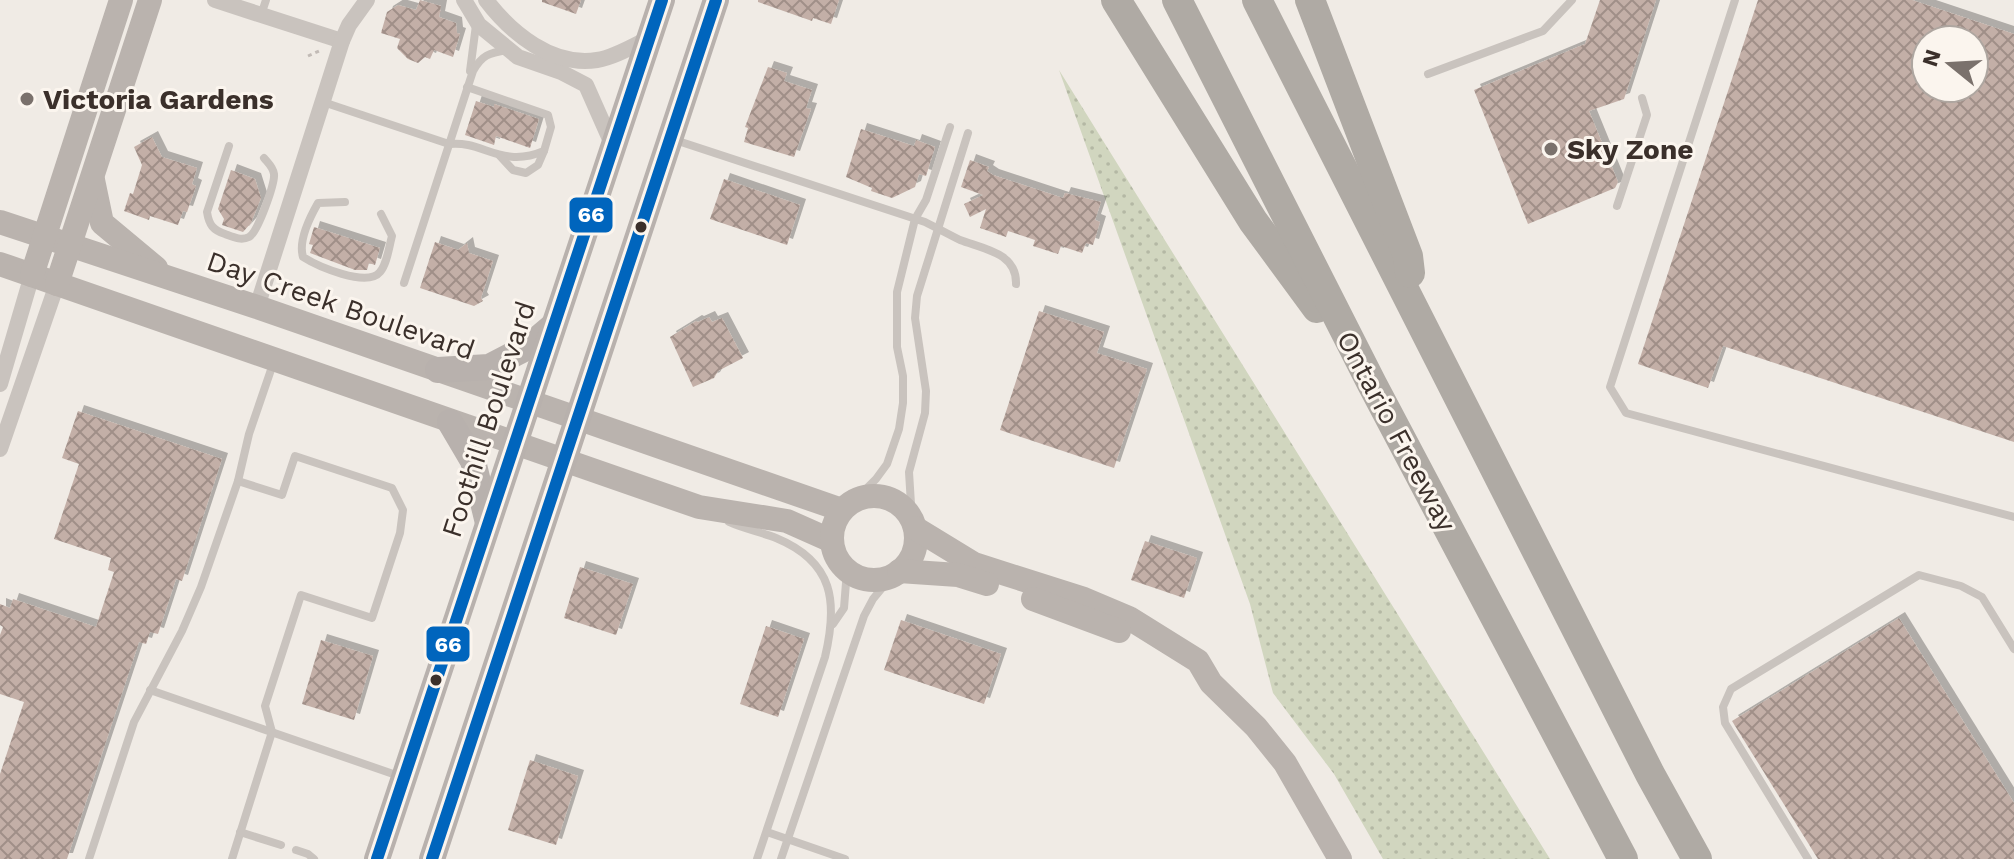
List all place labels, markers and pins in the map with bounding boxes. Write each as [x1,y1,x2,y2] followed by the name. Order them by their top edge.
[43,83,274,116] place label: Victoria Gardens
[18,90,36,108] marker: Victoria Gardens
[1567,133,1693,166] place label: Sky Zone
[1542,140,1560,158] marker: Sky Zone
[633,219,649,235] unlabelled marker
[428,672,444,688] unlabelled marker

